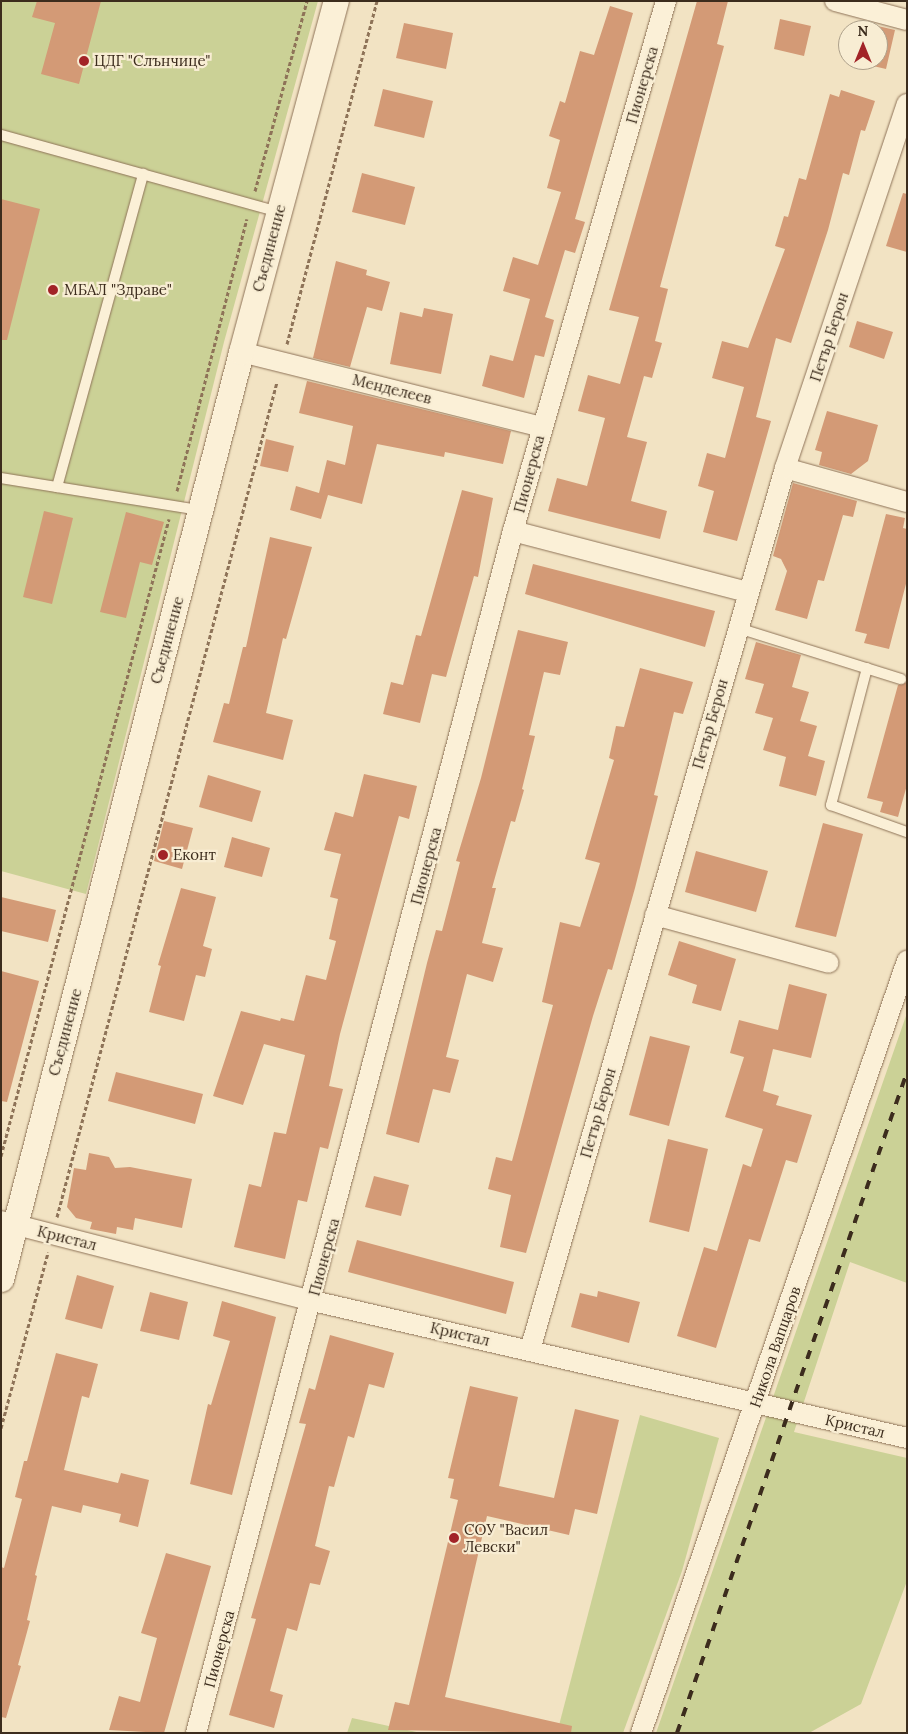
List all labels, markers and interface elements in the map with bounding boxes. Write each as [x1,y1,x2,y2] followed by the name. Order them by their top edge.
[838,20,888,70] north arrow
[858,22,868,40] text: N
[622,44,662,126] street label: Пионерска
[94,52,211,70] place label: ЦДГ "Слънчице"
[78,55,90,67] marker: ЦДГ "Слънчице"
[249,202,289,294] street label: Съединение
[64,281,172,299] place label: МБАЛ "Здраве"
[46,283,60,297] marker: МБАЛ "Здраве"
[806,290,852,384] street label: Петър Берон
[350,370,434,408] street label: Менделеев
[510,433,548,515] street label: Пионерска
[147,594,187,686] street label: Съединение
[689,677,731,771] street label: Петър Берон
[407,825,445,907] street label: Пионерска
[173,846,216,864] place label: Еконт
[157,849,169,861] marker: Еконт
[45,986,85,1078] street label: Съединение
[577,1066,619,1160] street label: Петър Берон
[305,1216,343,1298] street label: Пионерска
[35,1222,99,1254] street label: Кристал
[746,1284,804,1410] street label: Никола Вапцаров
[428,1318,492,1350] street label: Кристал
[823,1410,887,1442] street label: Кристал
[464,1520,548,1555] place label: СОУ "Васил Левски"
[448,1532,460,1544] marker: СОУ "Васил Левски"
[200,1608,238,1690] street label: Пионерска

